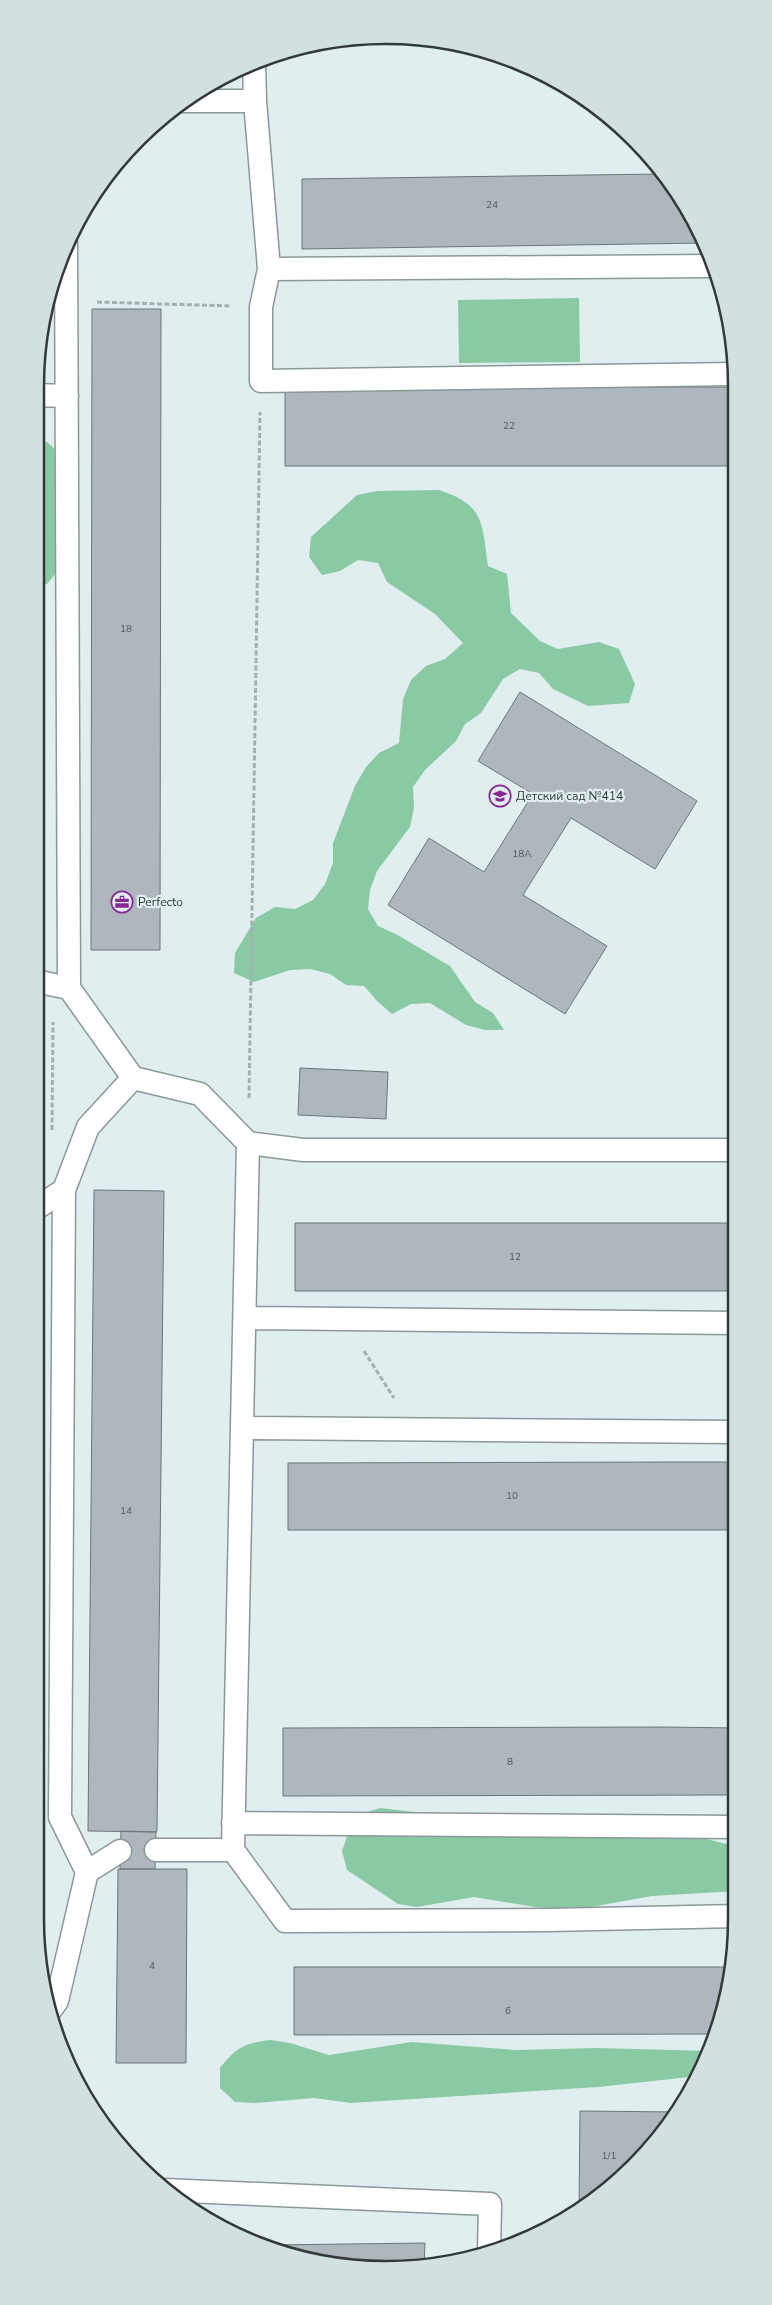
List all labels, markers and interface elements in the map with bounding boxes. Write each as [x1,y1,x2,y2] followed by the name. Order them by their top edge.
[486,198,498,212] house number: 24
[503,419,515,433] house number: 22
[120,622,132,636] house number: 18
[488,784,512,808] school or university icon: Детский сад №414
[516,788,623,804] place label: Детский сад №414
[512,847,532,861] house number: 18А
[110,890,134,914] office icon: Perfecto
[138,894,183,910] place label: Perfecto
[509,1250,521,1264] house number: 12
[506,1489,518,1503] house number: 10
[120,1504,132,1518] house number: 14
[507,1755,513,1769] house number: 8
[149,1959,155,1973] house number: 4
[505,2004,511,2018] house number: 6
[602,2149,616,2163] house number: 1/1

